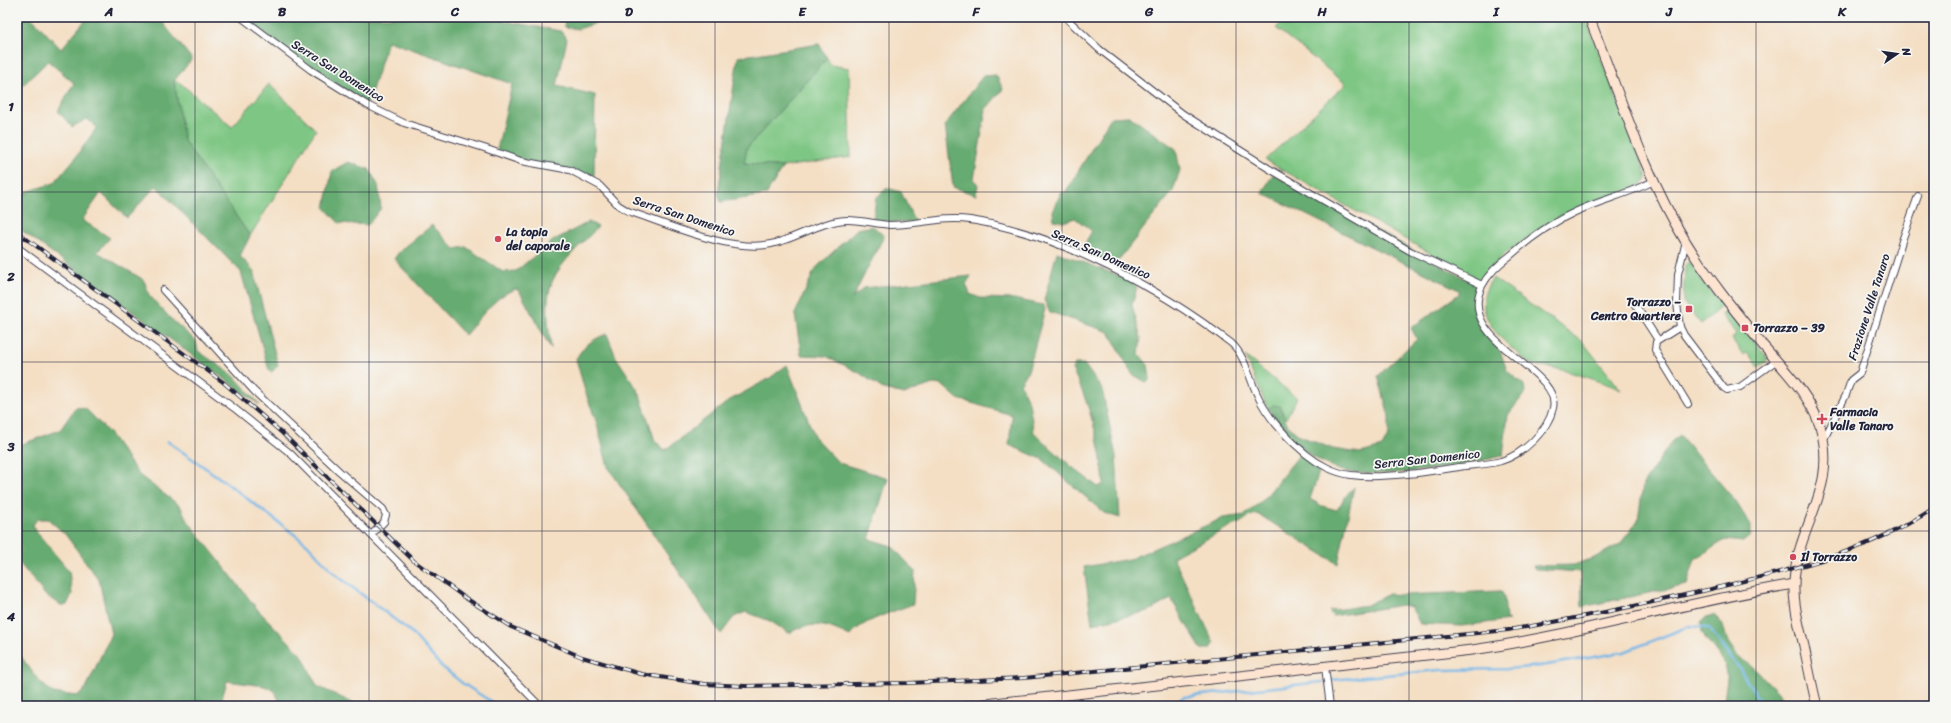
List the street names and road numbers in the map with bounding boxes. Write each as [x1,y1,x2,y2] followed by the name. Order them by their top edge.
[287,33,389,109] street label: Serra San Domenico
[630,189,738,243] street label: Serra San Domenico
[1048,222,1154,286] street label: Serra San Domenico
[1841,251,1897,363] street label: Frazione Valle Tanaro
[1373,442,1481,476] street label: Serra San Domenico

